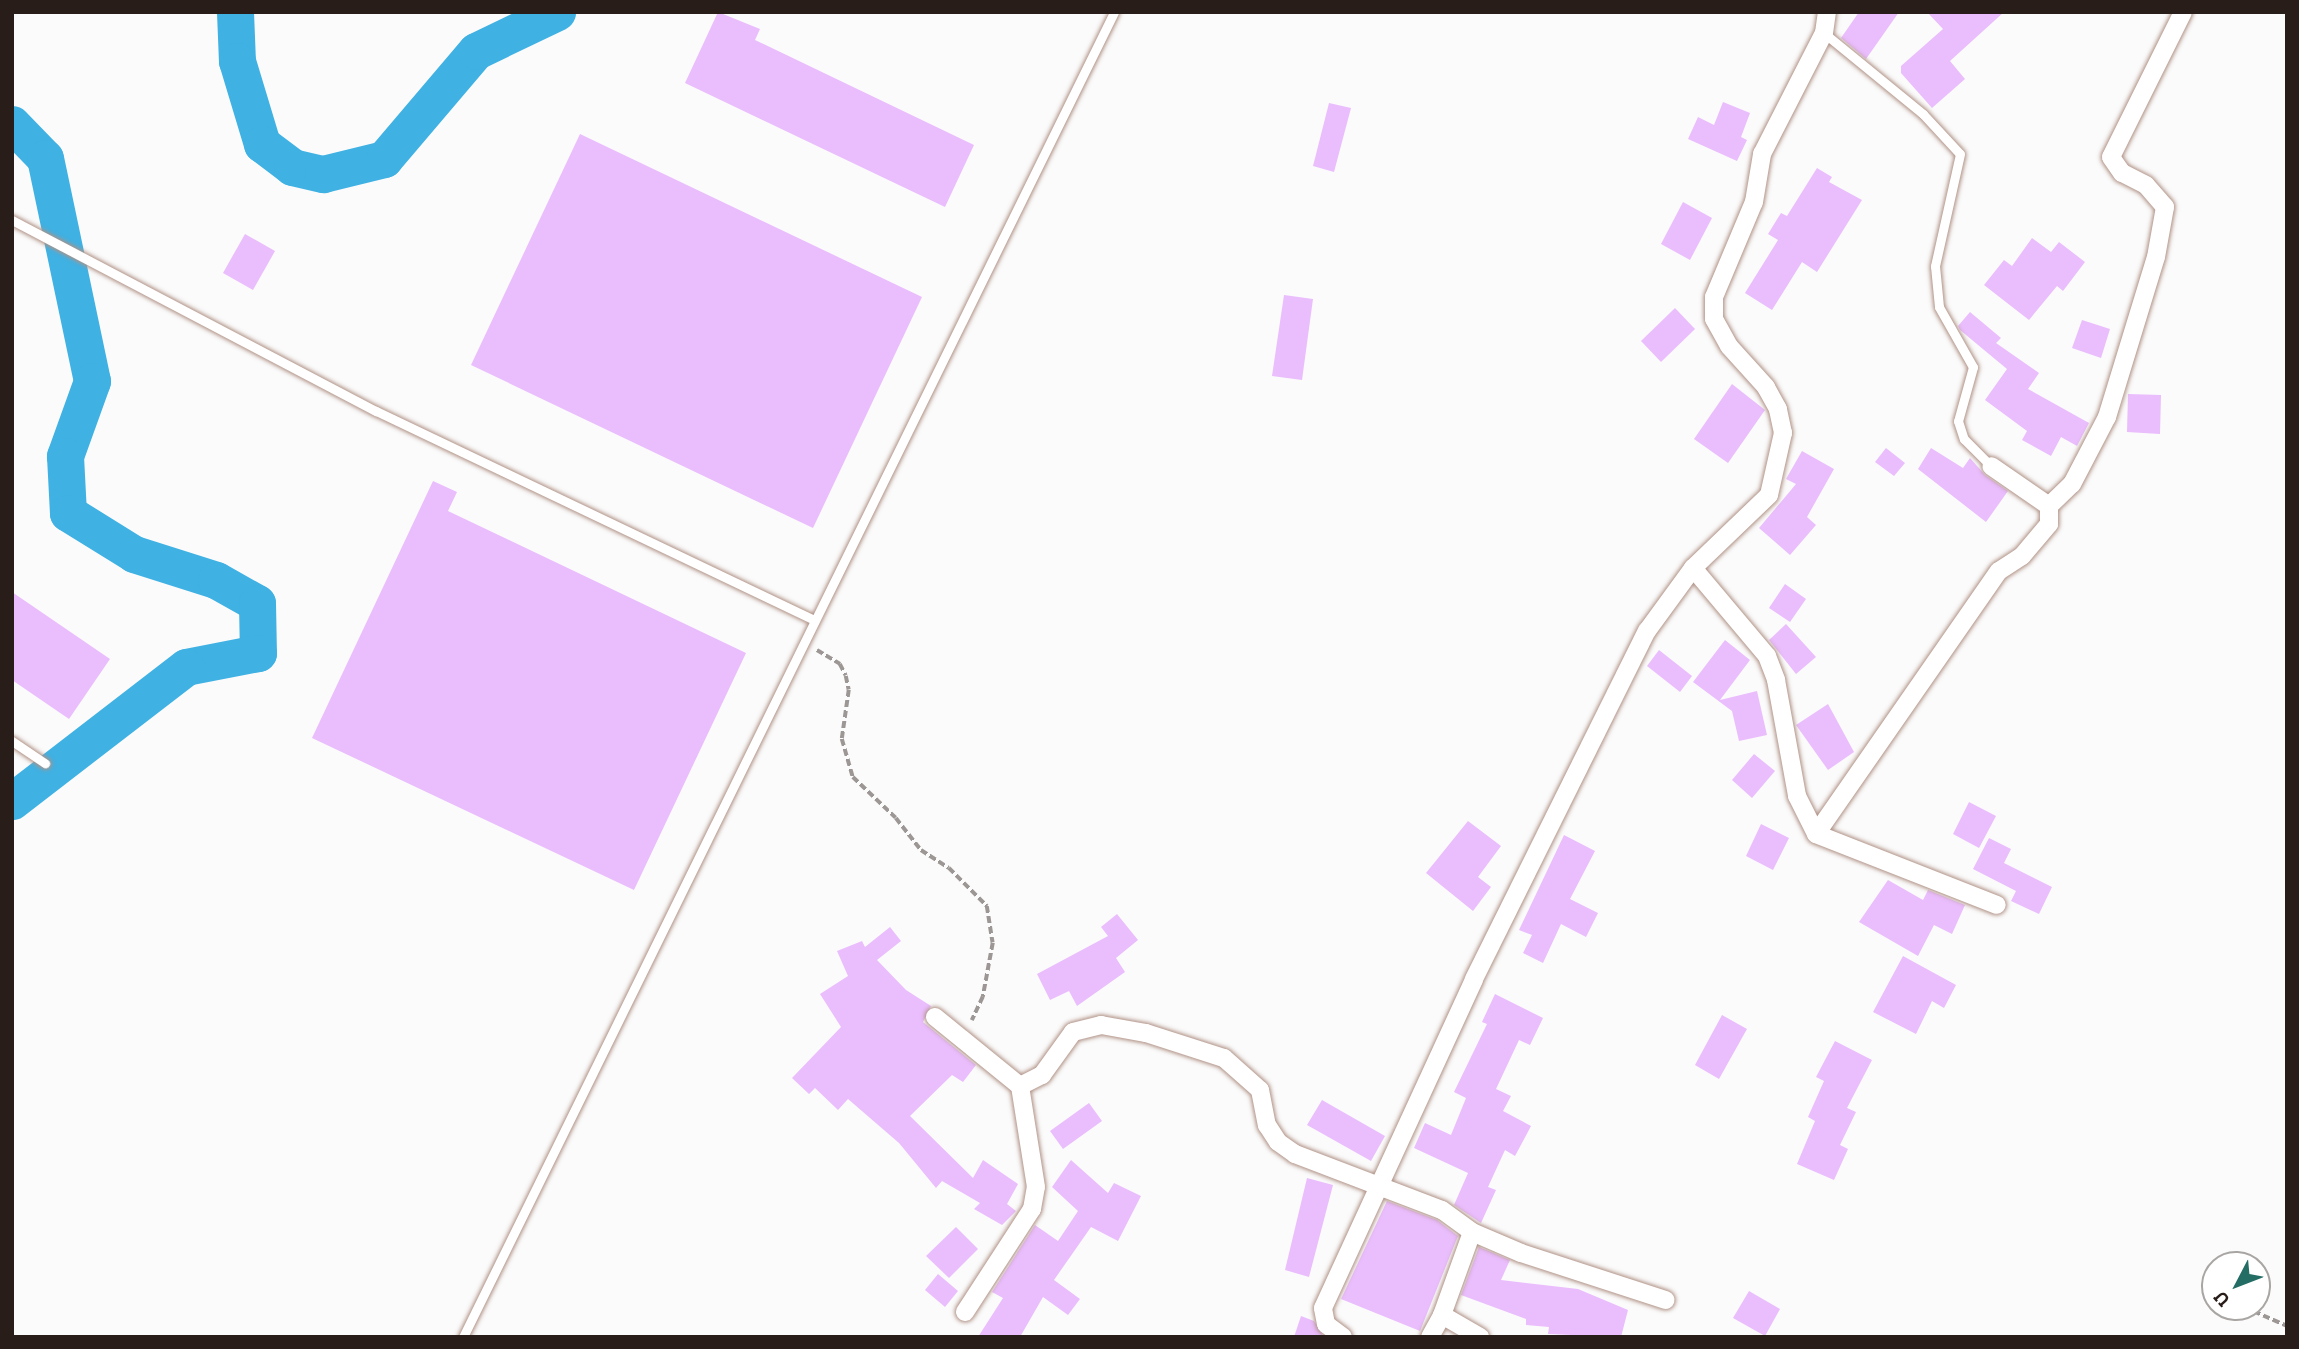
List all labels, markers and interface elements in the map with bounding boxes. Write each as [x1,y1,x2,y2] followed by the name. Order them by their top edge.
[2201,1251,2271,1321] north arrow
[2208,1286,2235,1312] text: U

